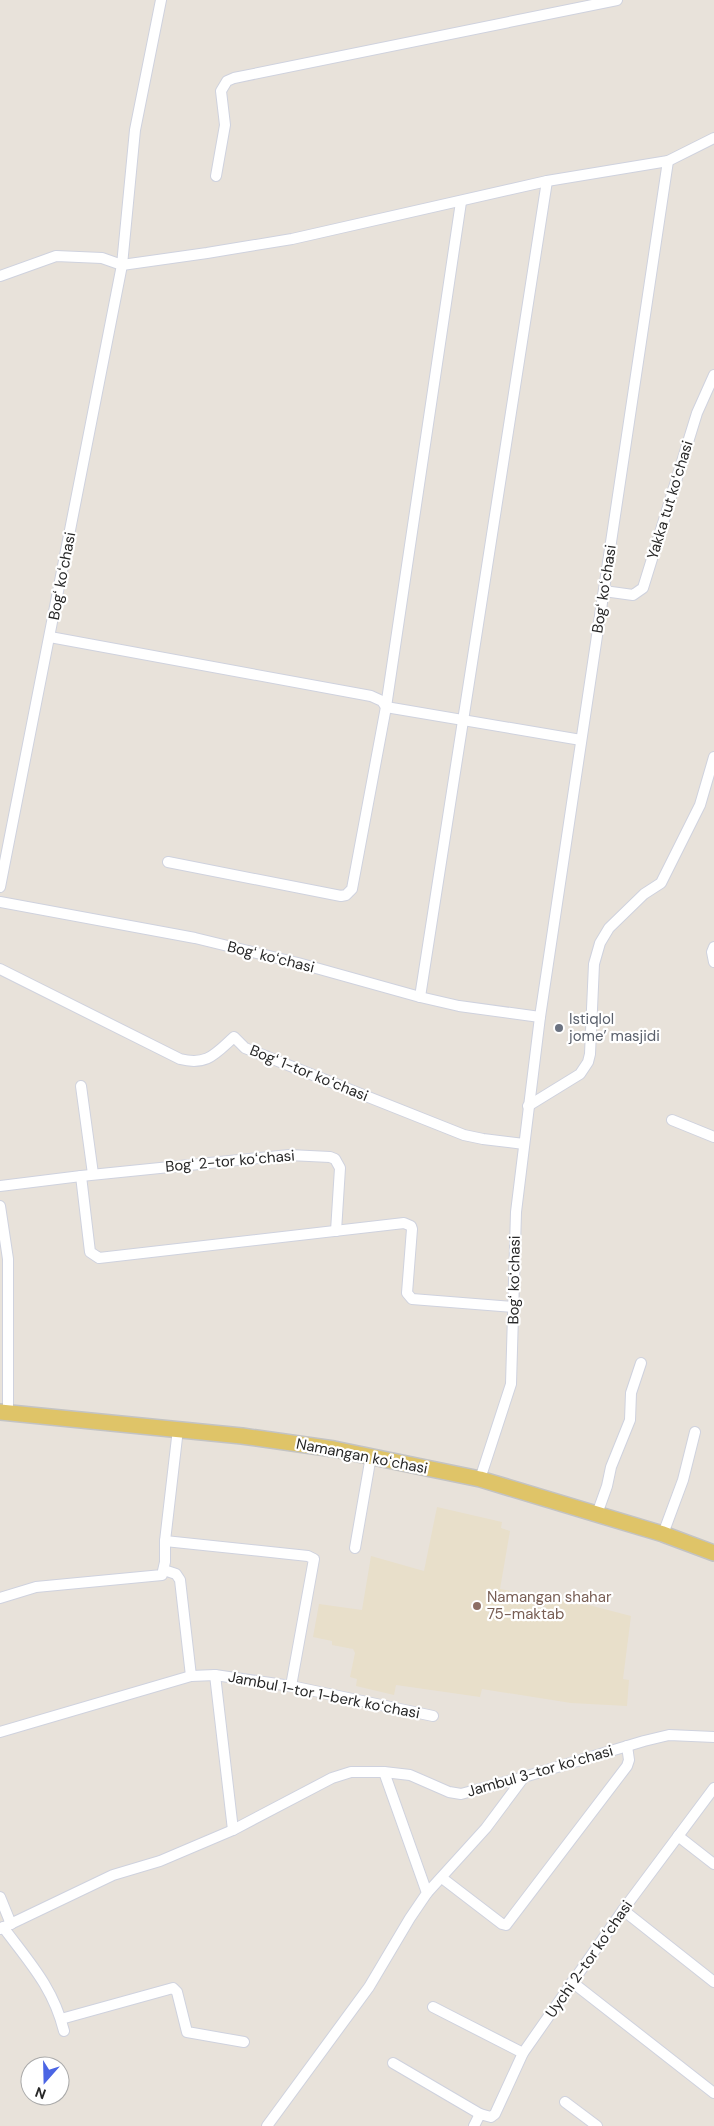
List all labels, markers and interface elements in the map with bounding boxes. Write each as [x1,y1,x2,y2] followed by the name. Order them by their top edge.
[642,438,698,562] street label: Yakka tut koʻchasi
[44,530,80,622] street label: Bogʻ koʻchasi
[587,543,621,635] street label: Bogʻ koʻchasi
[225,937,317,977] street label: Bogʻ koʻchasi
[568,1009,660,1046] place label: Istiqlol jome’ masjidi
[553,1022,565,1034] marker: Istiqlol jome’ masjidi
[247,1040,371,1106] street label: Bogʻ 1-tor koʻchasi
[164,1145,296,1177] street label: Bogʻ 2-tor koʻchasi
[503,1235,525,1325] street label: Bogʻ koʻchasi
[295,1433,429,1479] street label: Namangan koʻchasi
[487,1587,612,1624] place label: Namangan shahar 75-maktab
[471,1600,483,1612] marker: Namangan shahar 75-maktab
[226,1667,422,1723] street label: Jambul 1-tor 1-berk koʻchasi
[465,1741,615,1801] street label: Jambul 3-tor koʻchasi
[541,1896,637,2022] street label: Uychi 2-tor koʻchasi
[20,2056,70,2106] north arrow
[33,2083,48,2103] text: N

